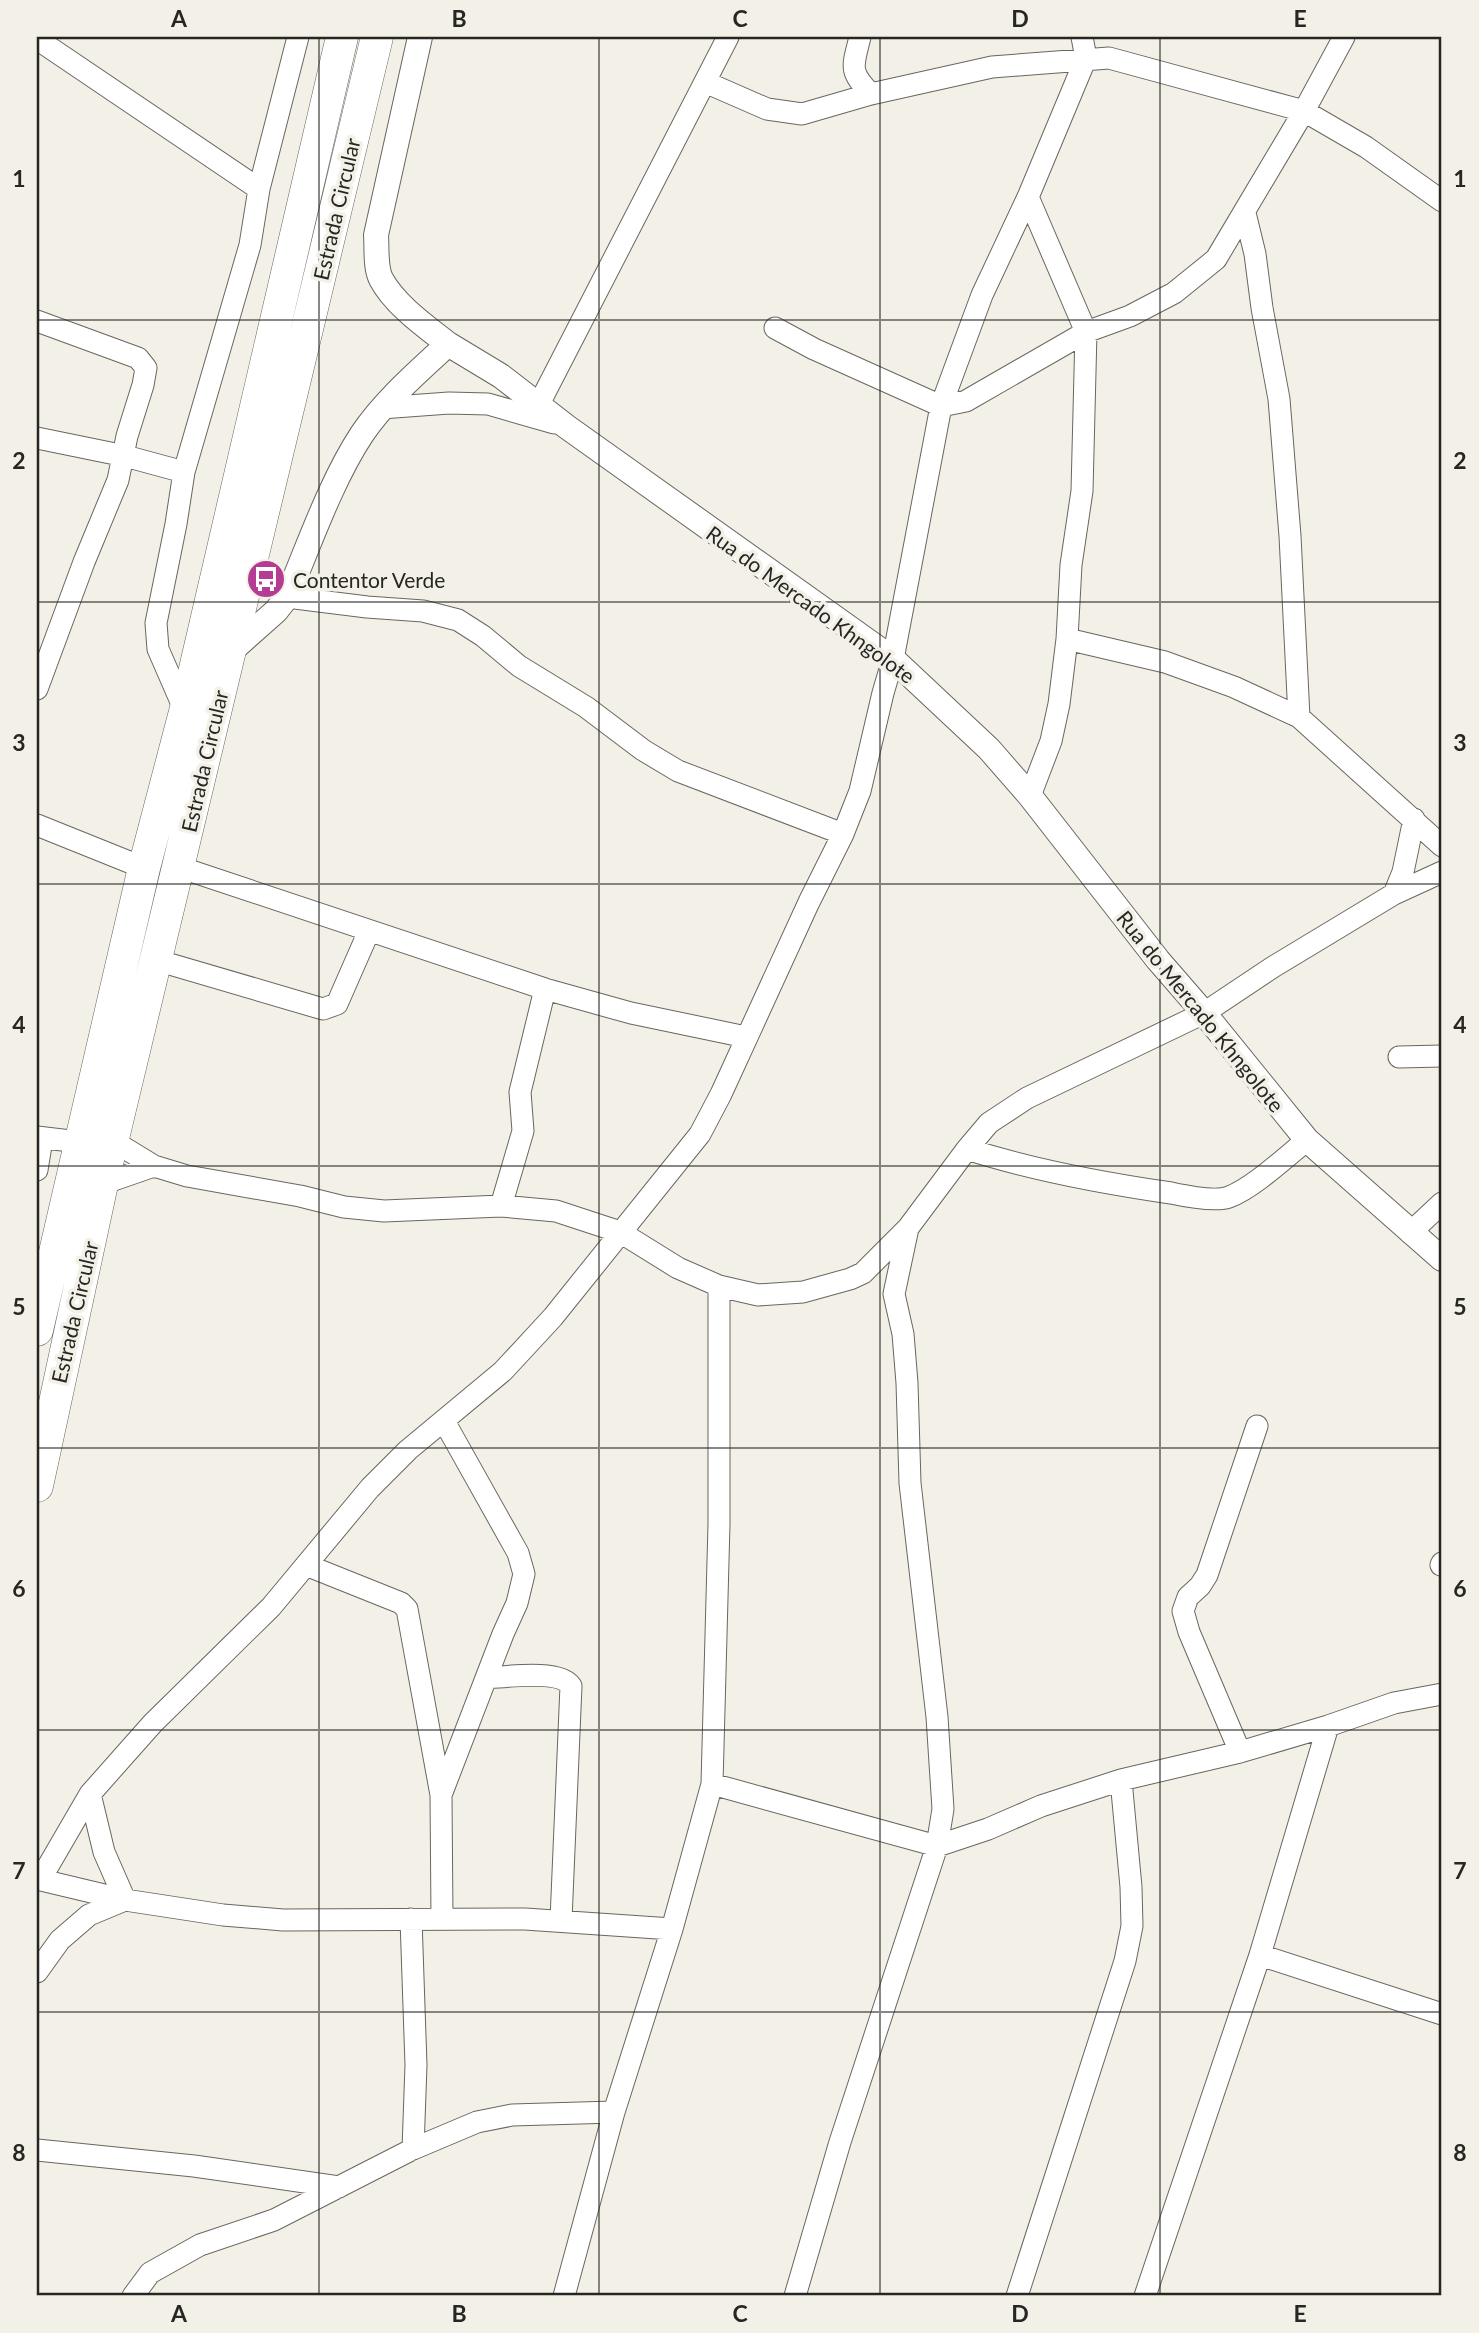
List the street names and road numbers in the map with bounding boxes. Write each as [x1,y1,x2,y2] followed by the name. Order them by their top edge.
[307,135,365,283] street label: Estrada Circular
[702,520,920,688] street label: Rua do Mercado Khngolote
[175,687,233,835] street label: Estrada Circular
[1112,905,1290,1117] street label: Rua do Mercado Khngolote
[45,1238,103,1386] street label: Estrada Circular

